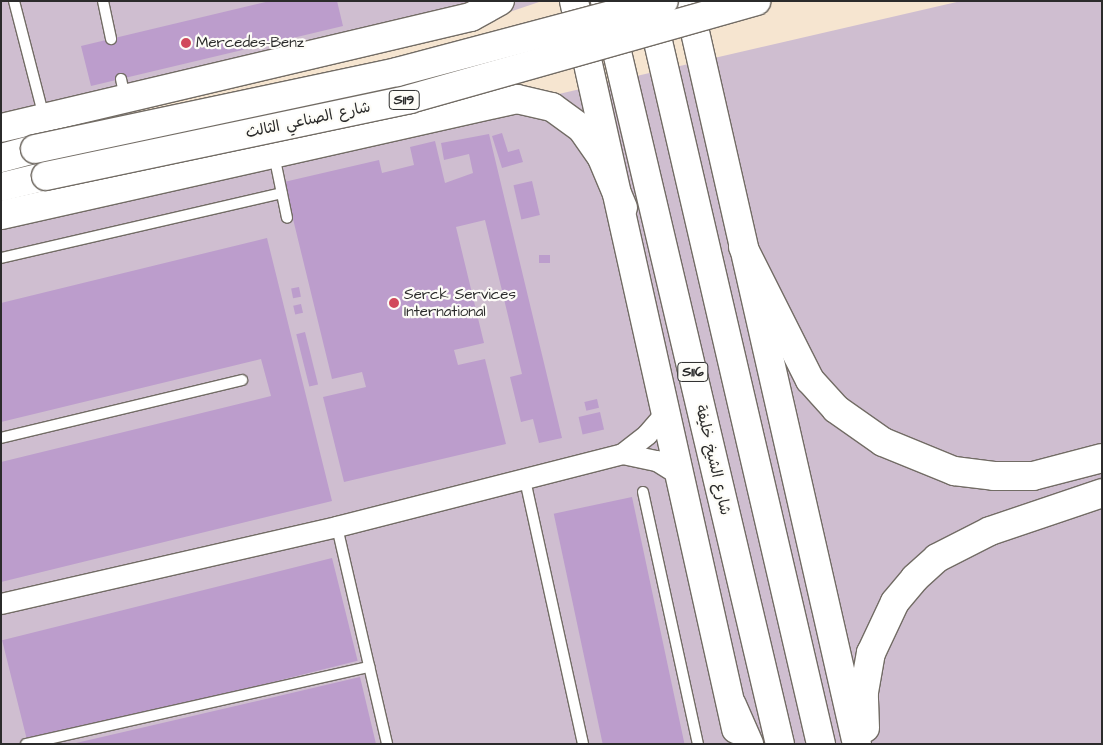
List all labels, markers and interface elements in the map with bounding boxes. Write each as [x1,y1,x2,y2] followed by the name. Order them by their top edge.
[196,34,304,52] place label: Mercedes-Benz
[180,37,192,49] marker: Mercedes-Benz
[388,88,420,112] road number: S119
[244,98,372,142] street label: شارع الصناعي الثالث
[404,285,516,320] place label: Serck Services International
[388,297,400,309] marker: Serck Services International
[677,361,709,384] road number: S116
[692,403,734,517] street label: شارع الشيخ خليفة

